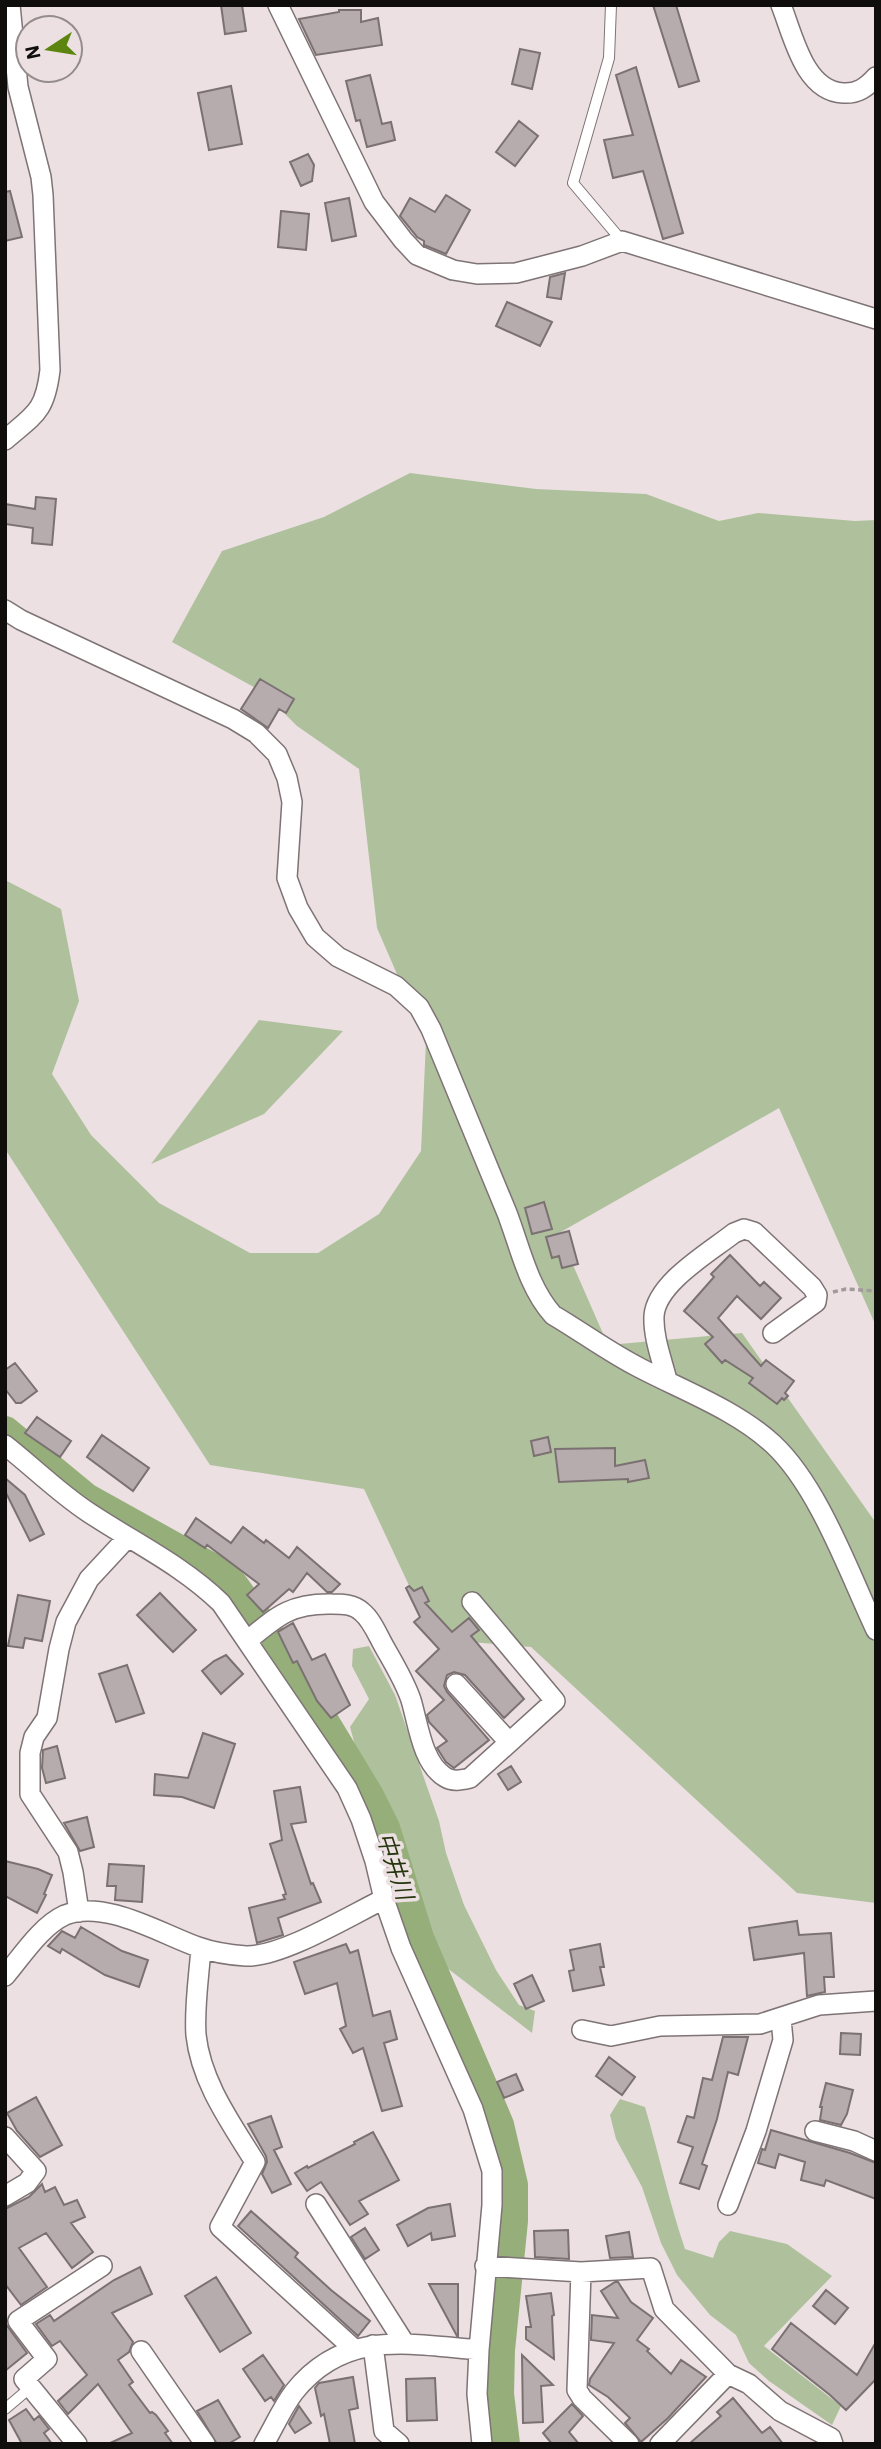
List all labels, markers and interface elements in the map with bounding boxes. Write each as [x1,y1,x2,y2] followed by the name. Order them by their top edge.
[14,14,84,84] north arrow
[19,43,46,62] text: N
[371,1828,422,1906] water label: 中井川

